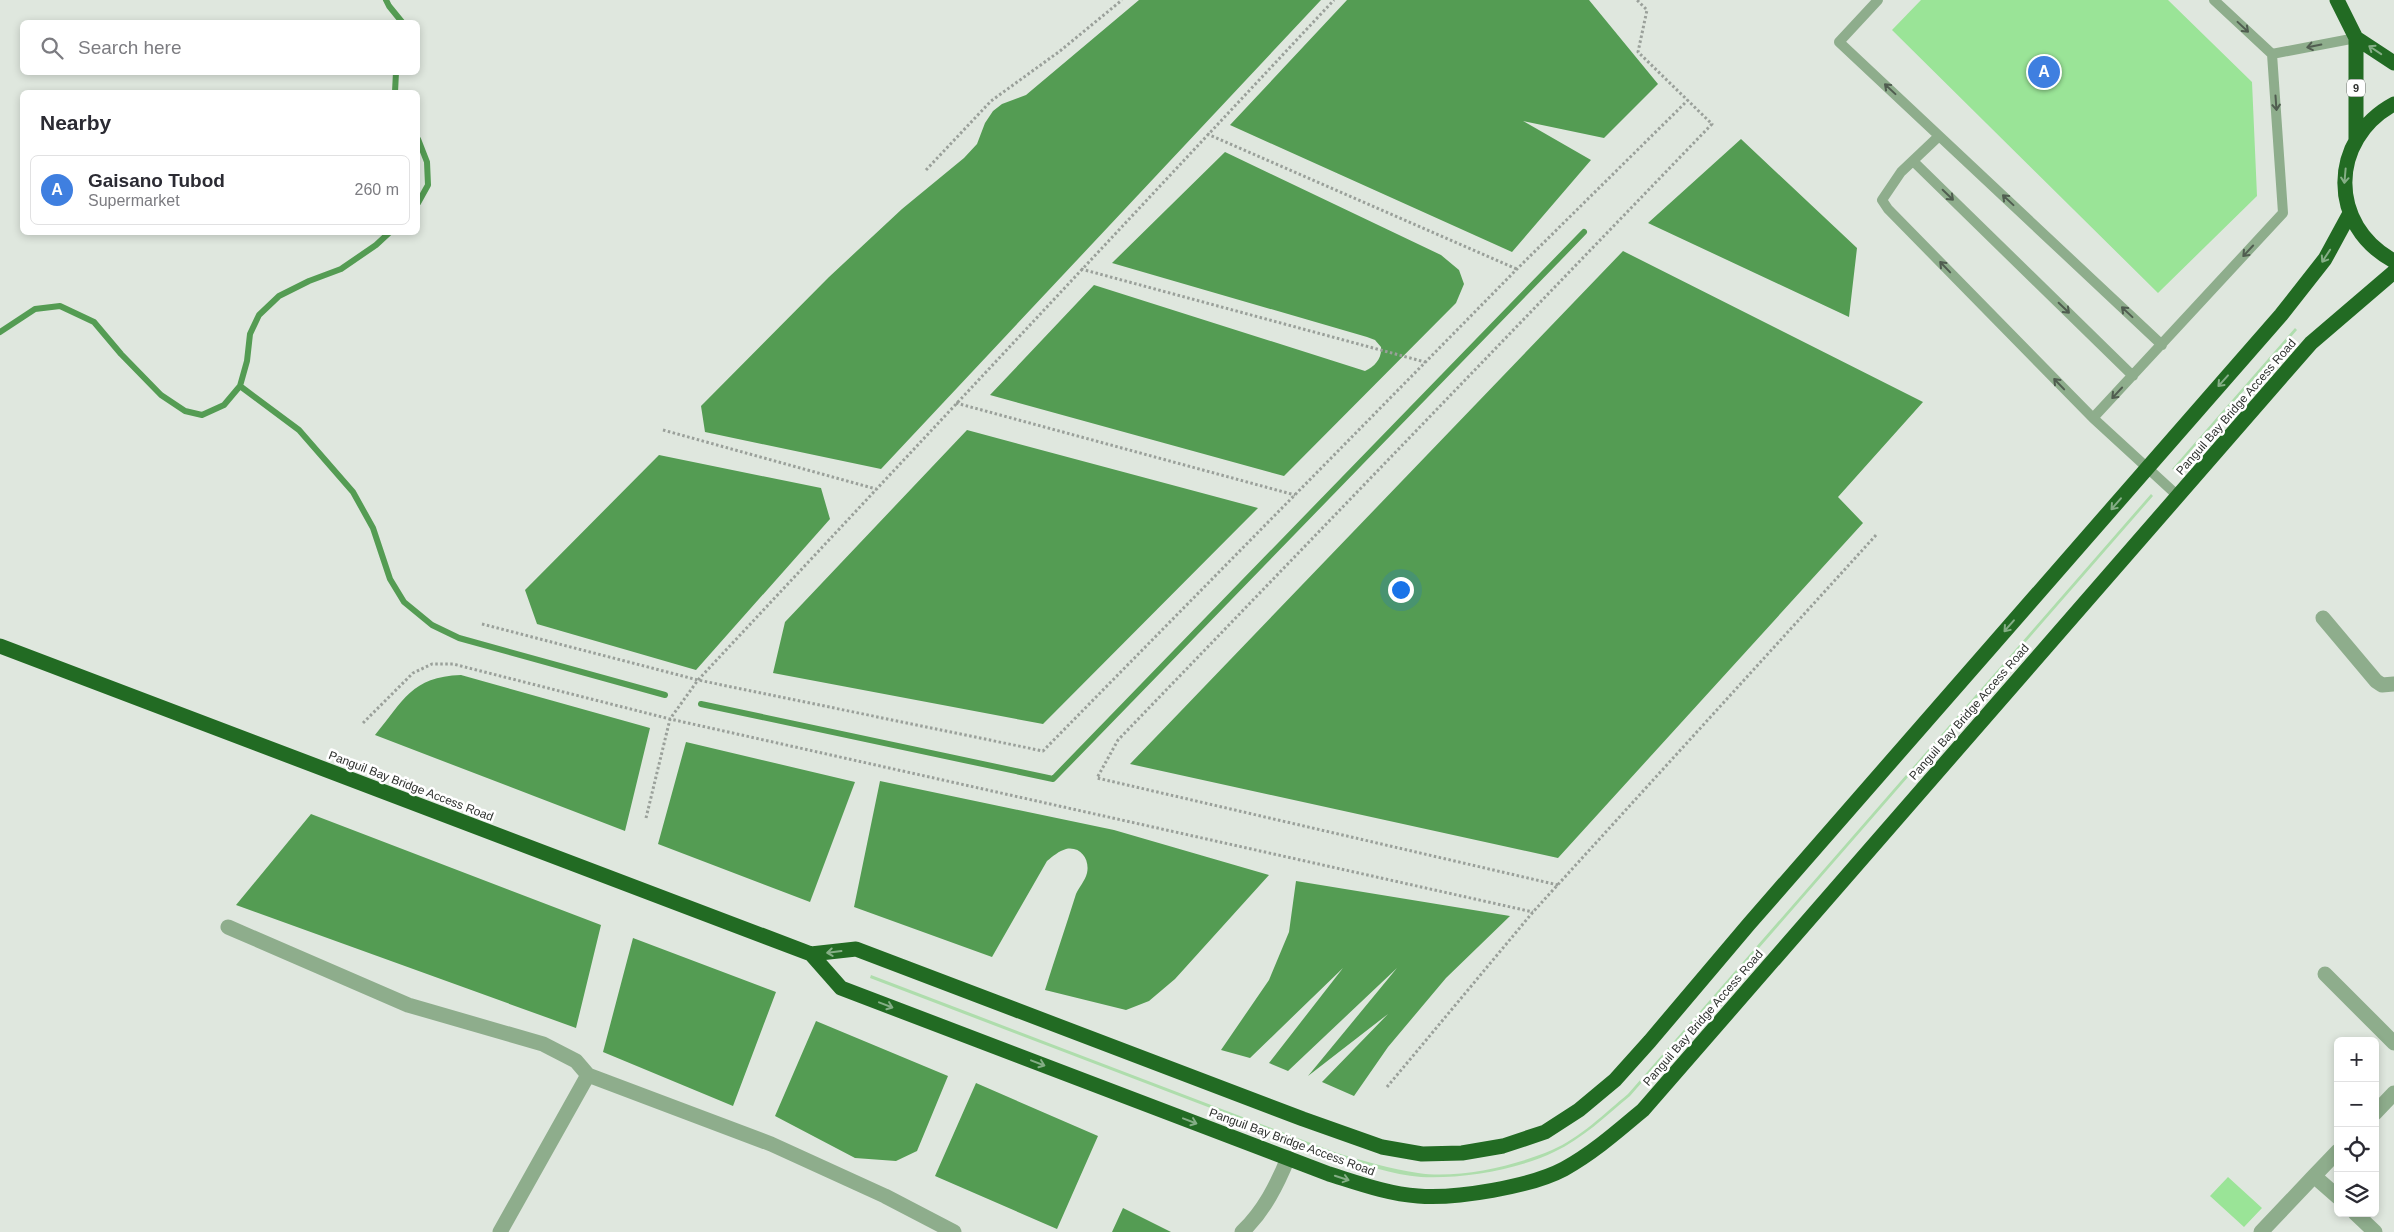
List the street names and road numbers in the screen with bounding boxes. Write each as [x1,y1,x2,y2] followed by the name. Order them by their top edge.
[2347,80,2365,96] road number: 9
[2173,336,2299,478] street label: Panguil Bay Bridge Access Road
[1906,641,2032,783] street label: Panguil Bay Bridge Access Road
[327,748,495,824] street label: Panguil Bay Bridge Access Road
[1640,947,1766,1089] street label: Panguil Bay Bridge Access Road
[1207,1105,1377,1179] street label: Panguil Bay Bridge Access Road

